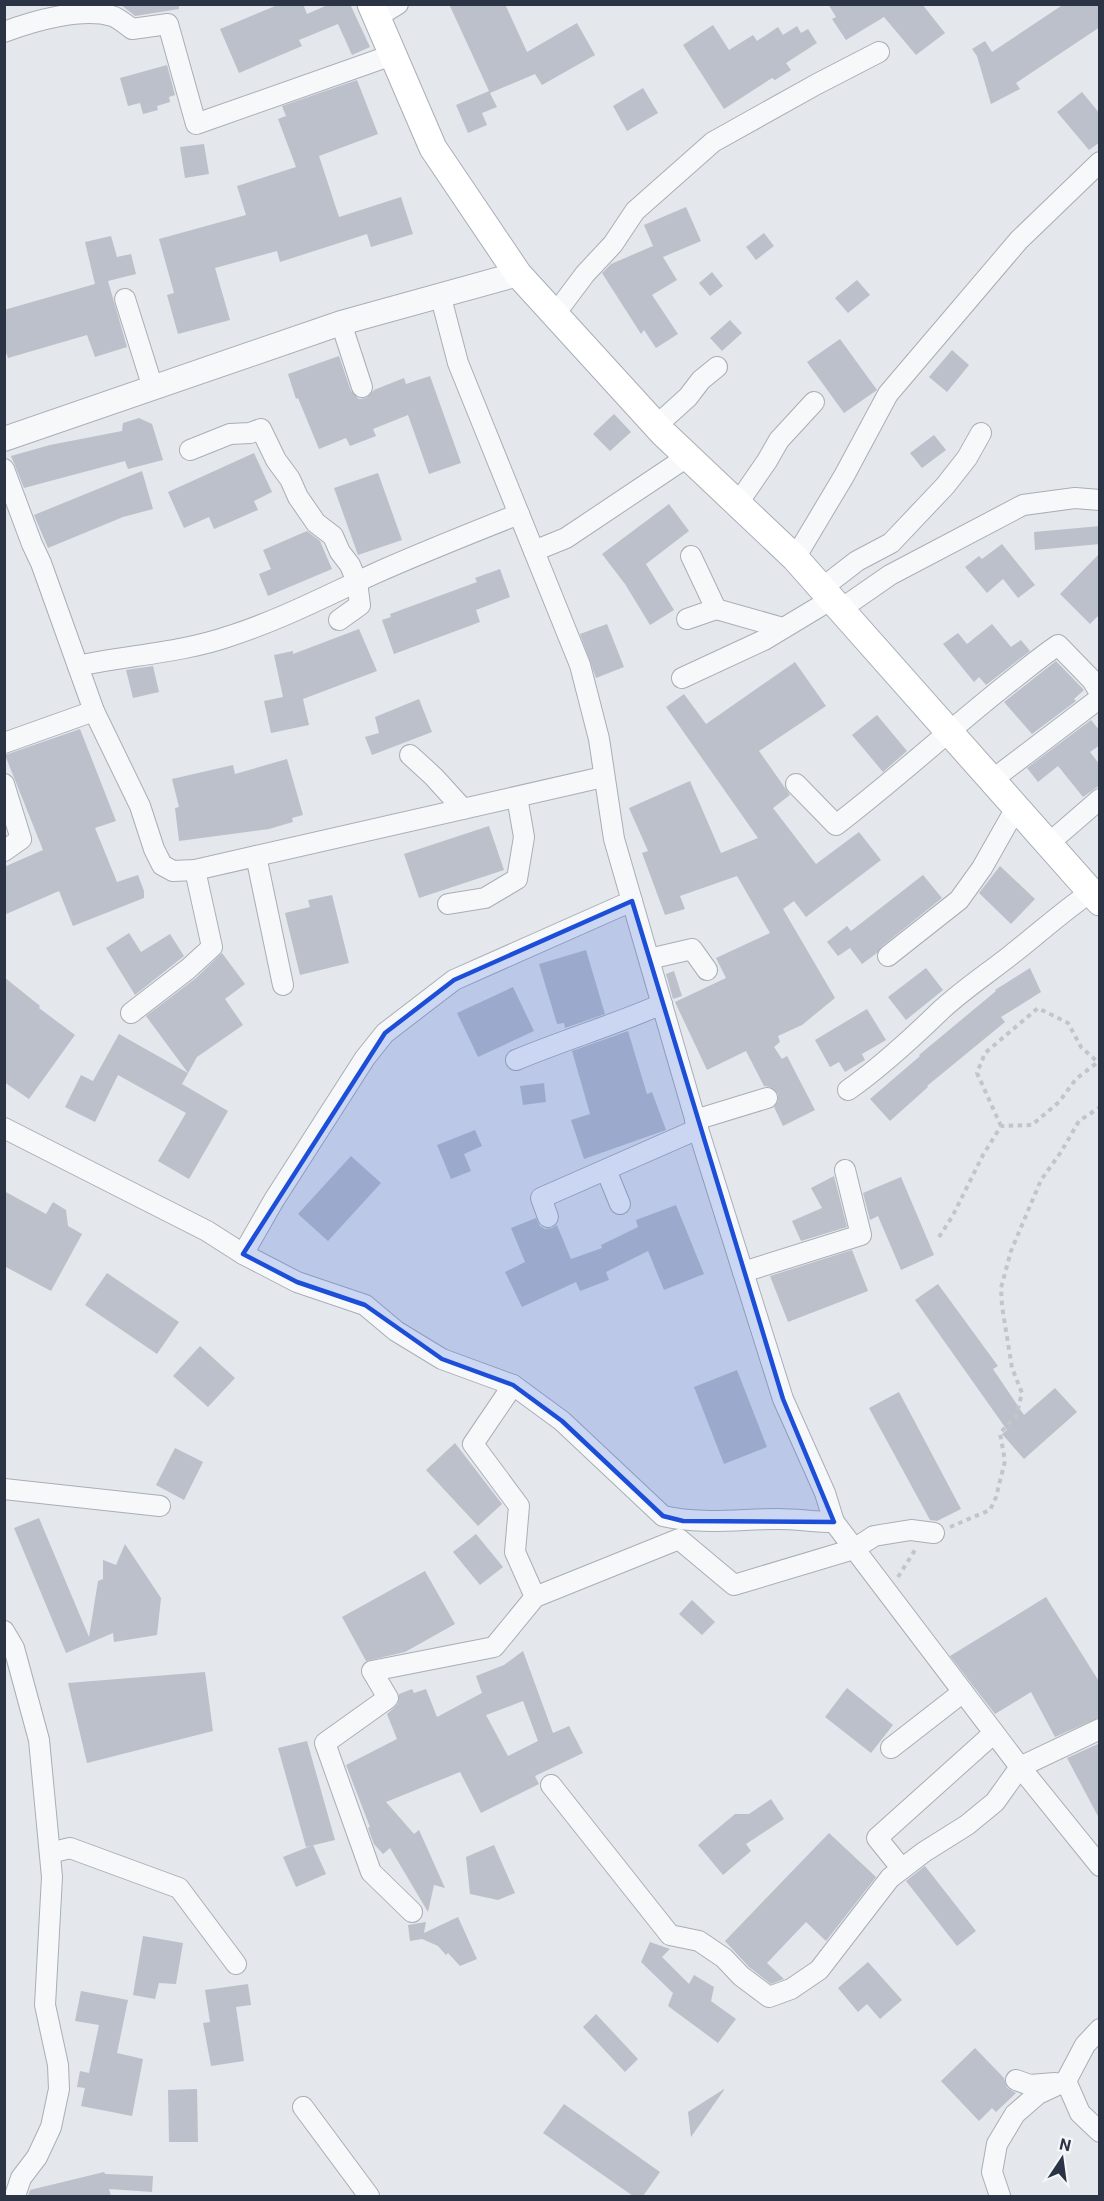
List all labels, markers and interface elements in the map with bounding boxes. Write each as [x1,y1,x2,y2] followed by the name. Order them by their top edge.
[1032,2129,1092,2189] north arrow
[1058,2134,1073,2155] text: N

